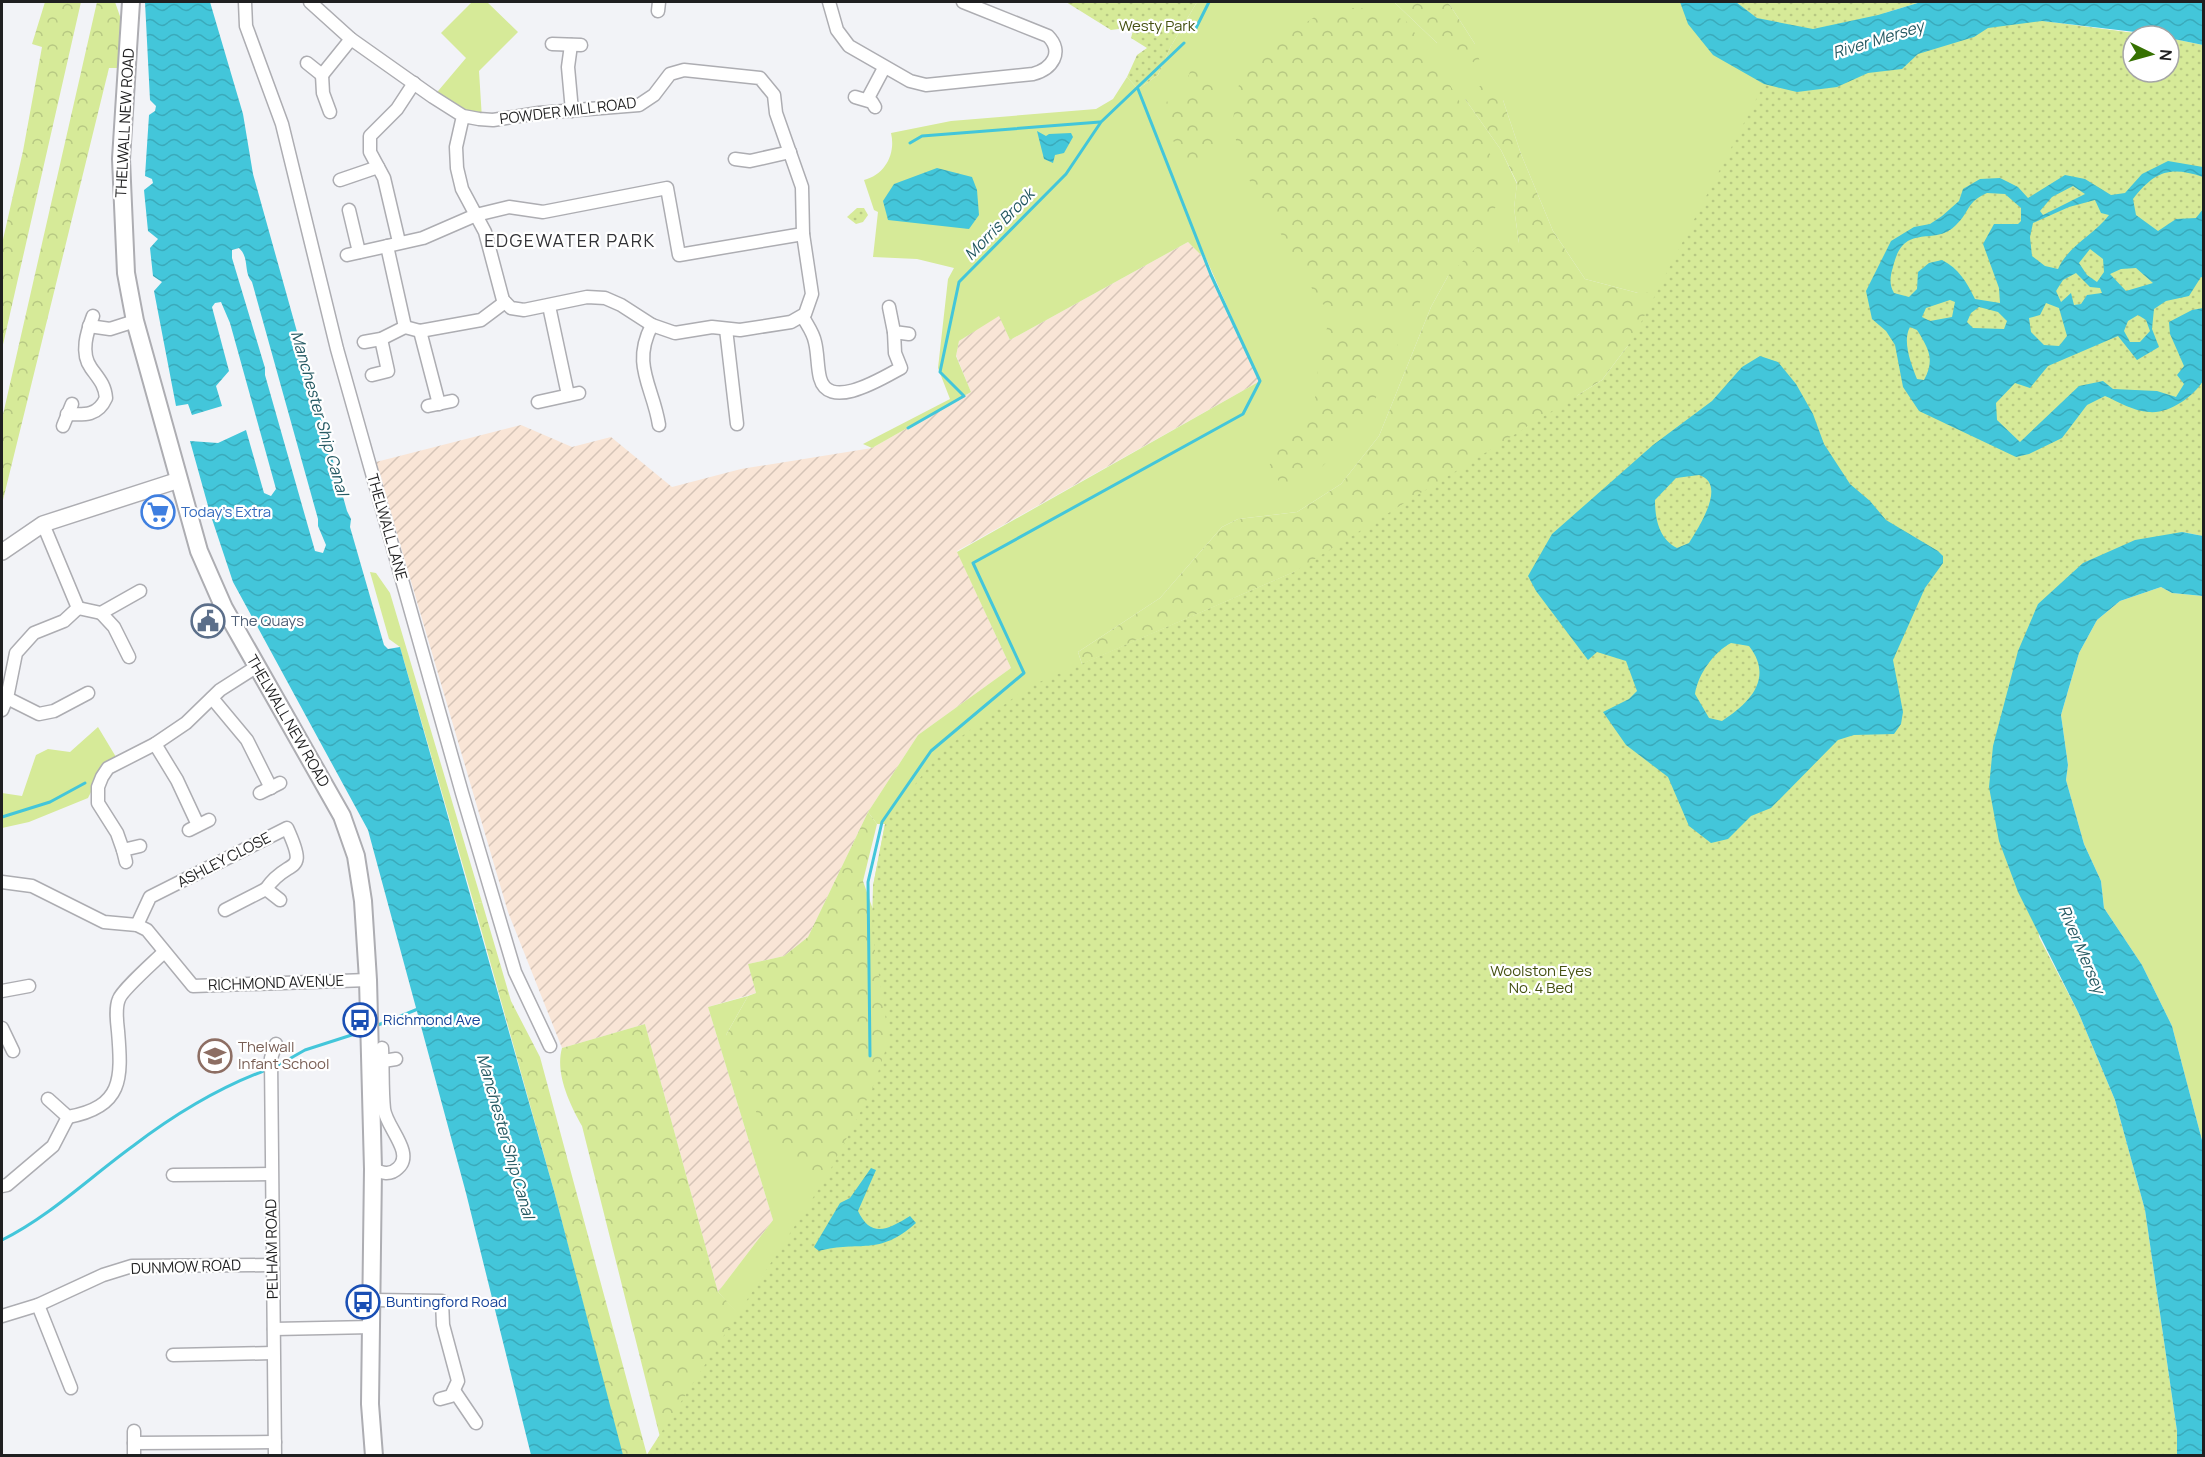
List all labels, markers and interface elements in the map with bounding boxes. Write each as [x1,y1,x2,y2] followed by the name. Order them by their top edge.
[1830,14,1929,63] water label: River Mersey
[1119,15,1196,36] park label: Westy Park
[2121,24,2181,84] north arrow
[110,48,139,198] street label: THELWALL NEW ROAD
[2154,49,2177,62] text: N
[498,92,638,129] street label: POWDER MILL ROAD
[959,182,1040,265] water label: Morris Brook
[484,228,656,252] district label: EDGEWATER PARK
[286,328,355,500] water label: Manchester Ship Canal
[362,471,413,583] street label: THELWALL LANE
[140,494,176,530] supermarket icon: Today's Extra
[181,501,271,522] place label: Today's Extra
[190,603,226,639] public building icon: The Quays
[231,610,304,631] place label: The Quays
[242,651,335,791] street label: THELWALL NEW ROAD
[173,827,274,892] street label: ASHLEY CLOSE
[2053,901,2112,999] water label: River Mersey
[1490,960,1592,998] park label: Woolston Eyes No. 4 Bed
[208,970,344,995] street label: RICHMOND AVENUE
[342,1002,378,1038] bus stop icon: Richmond Ave
[383,1009,481,1030] place label: Richmond Ave
[238,1036,329,1074] place label: Thelwall Infant School
[197,1038,233,1074] school or university icon: Thelwall Infant School
[472,1051,541,1223] water label: Manchester Ship Canal
[260,1199,283,1299] street label: PELHAM ROAD
[130,1254,242,1279] street label: DUNMOW ROAD
[345,1284,381,1320] bus stop icon: Buntingford Road
[386,1291,507,1312] place label: Buntingford Road

